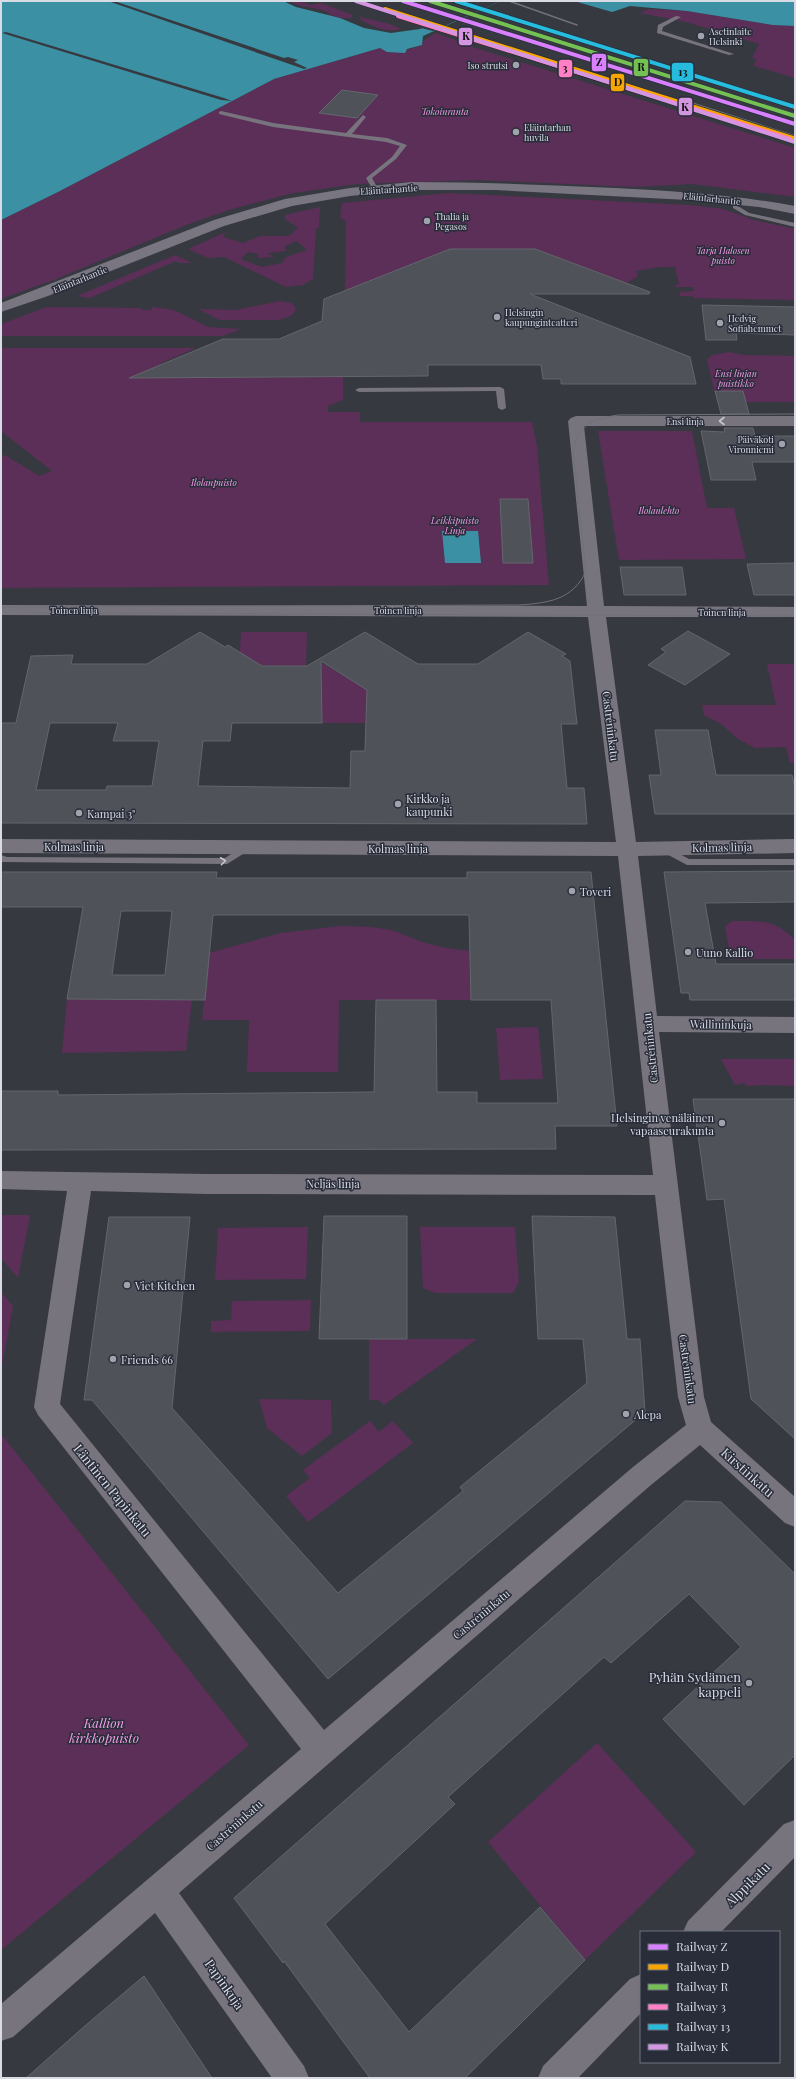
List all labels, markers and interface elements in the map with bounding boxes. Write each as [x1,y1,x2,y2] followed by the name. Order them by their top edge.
[708,25,752,47] place label: Asetinlaite Helsinki
[458,27,473,46] line badge: K
[462,28,470,43] text: K
[696,31,706,41] marker: Asetinlaite Helsinki
[591,53,607,72] line badge: Z
[596,54,603,69] text: Z
[633,58,649,77] line badge: R
[468,59,508,71] place label: Iso strutsi
[558,59,573,78] line badge: 3
[637,59,645,74] text: R
[511,60,521,70] marker: Iso strutsi
[562,60,568,75] text: 3
[671,62,694,82] line badge: 13
[678,64,688,79] text: 13
[610,73,625,92] line badge: D
[614,74,623,89] text: D
[678,97,693,116] line badge: K
[681,99,689,114] text: K
[421,105,469,117] park label: Tokoinranta
[524,121,572,143] place label: Eläintarhan huvila
[511,127,521,137] marker: Eläintarhan huvila
[360,181,419,197] street label: Eläintarhantie
[683,189,742,207] street label: Eläintarhantie
[435,210,470,232] place label: Thalia ja Pegasos
[422,216,432,226] marker: Thalia ja Pegasos
[696,244,750,266] park label: Tarja Halosen puisto
[51,262,109,295] street label: Eläintarhantie
[505,306,578,328] place label: Helsingin kaupunginteatteri
[492,312,502,322] marker: Helsingin kaupunginteatteri
[728,312,782,334] place label: Hedvig Sofiahemmet
[715,318,725,328] marker: Hedvig Sofiahemmet
[714,367,757,389] park label: Ensi linjan puistikko
[667,415,704,427] street label: Ensi linja
[719,417,725,425] one-way arrow
[728,433,774,455] place label: Päiväkoti Vironniemi
[777,439,787,449] marker: Päiväkoti Vironniemi
[190,476,238,488] park label: Ilolanpuisto
[638,504,680,516] park label: Ilolanlehto
[430,514,480,536] park label: Leikkipuisto Linja
[50,604,98,616] street label: Toinen linja
[374,604,422,616] street label: Toinen linja
[698,606,746,618] street label: Toinen linja
[599,690,623,762] street label: Castréninkatu
[406,791,452,819] place label: Kirkko ja kaupunki
[393,799,403,809] marker: Kirkko ja kaupunki
[87,806,135,821] place label: Kampai 3"
[74,808,84,818] marker: Kampai 3"
[44,839,105,854] street label: Kolmas linja
[692,839,753,855] street label: Kolmas linja
[368,841,429,856] street label: Kolmas linja
[219,856,226,865] one-way arrow
[580,884,611,899] place label: Toveri
[567,886,577,896] marker: Toveri
[696,945,753,960] place label: Uuno Kallio
[683,947,693,957] marker: Uuno Kallio
[639,1012,661,1084] street label: Castréninkatu
[689,1016,752,1032] street label: Wallininkuja
[611,1110,715,1138] place label: Helsingin venäläinen vapaaseurakunta
[717,1118,727,1128] marker: Helsingin venäläinen vapaaseurakunta
[306,1176,360,1191] street label: Neljäs linja
[134,1278,196,1293] place label: Viet Kitchen
[122,1280,132,1290] marker: Viet Kitchen
[676,1333,700,1405] street label: Castréninkatu
[121,1352,173,1367] place label: Friends 66
[108,1354,118,1364] marker: Friends 66
[633,1407,662,1422] place label: Alepa
[621,1409,631,1419] marker: Alepa
[70,1440,156,1540] street label: Läntinen Papinkatu
[718,1444,778,1501] street label: Kirstinkatu
[449,1585,513,1642] street label: Castréninkatu
[649,1668,741,1700] place label: Pyhän Sydämen kappeli
[744,1678,754,1688] marker: Pyhän Sydämen kappeli
[68,1714,139,1746] park label: Kallion kirkkopuisto
[203,1796,266,1854] street label: Castréninkatu
[720,1858,773,1911] street label: Alppikatu
[640,1931,780,2063] legend
[676,1938,728,1954] text: Railway Z
[201,1955,249,2013] street label: Papinkuja
[676,1958,729,1974] text: Railway D
[676,1978,728,1994] text: Railway R
[676,1998,726,2014] text: Railway 3
[676,2018,730,2034] text: Railway 13
[676,2038,728,2054] text: Railway K

